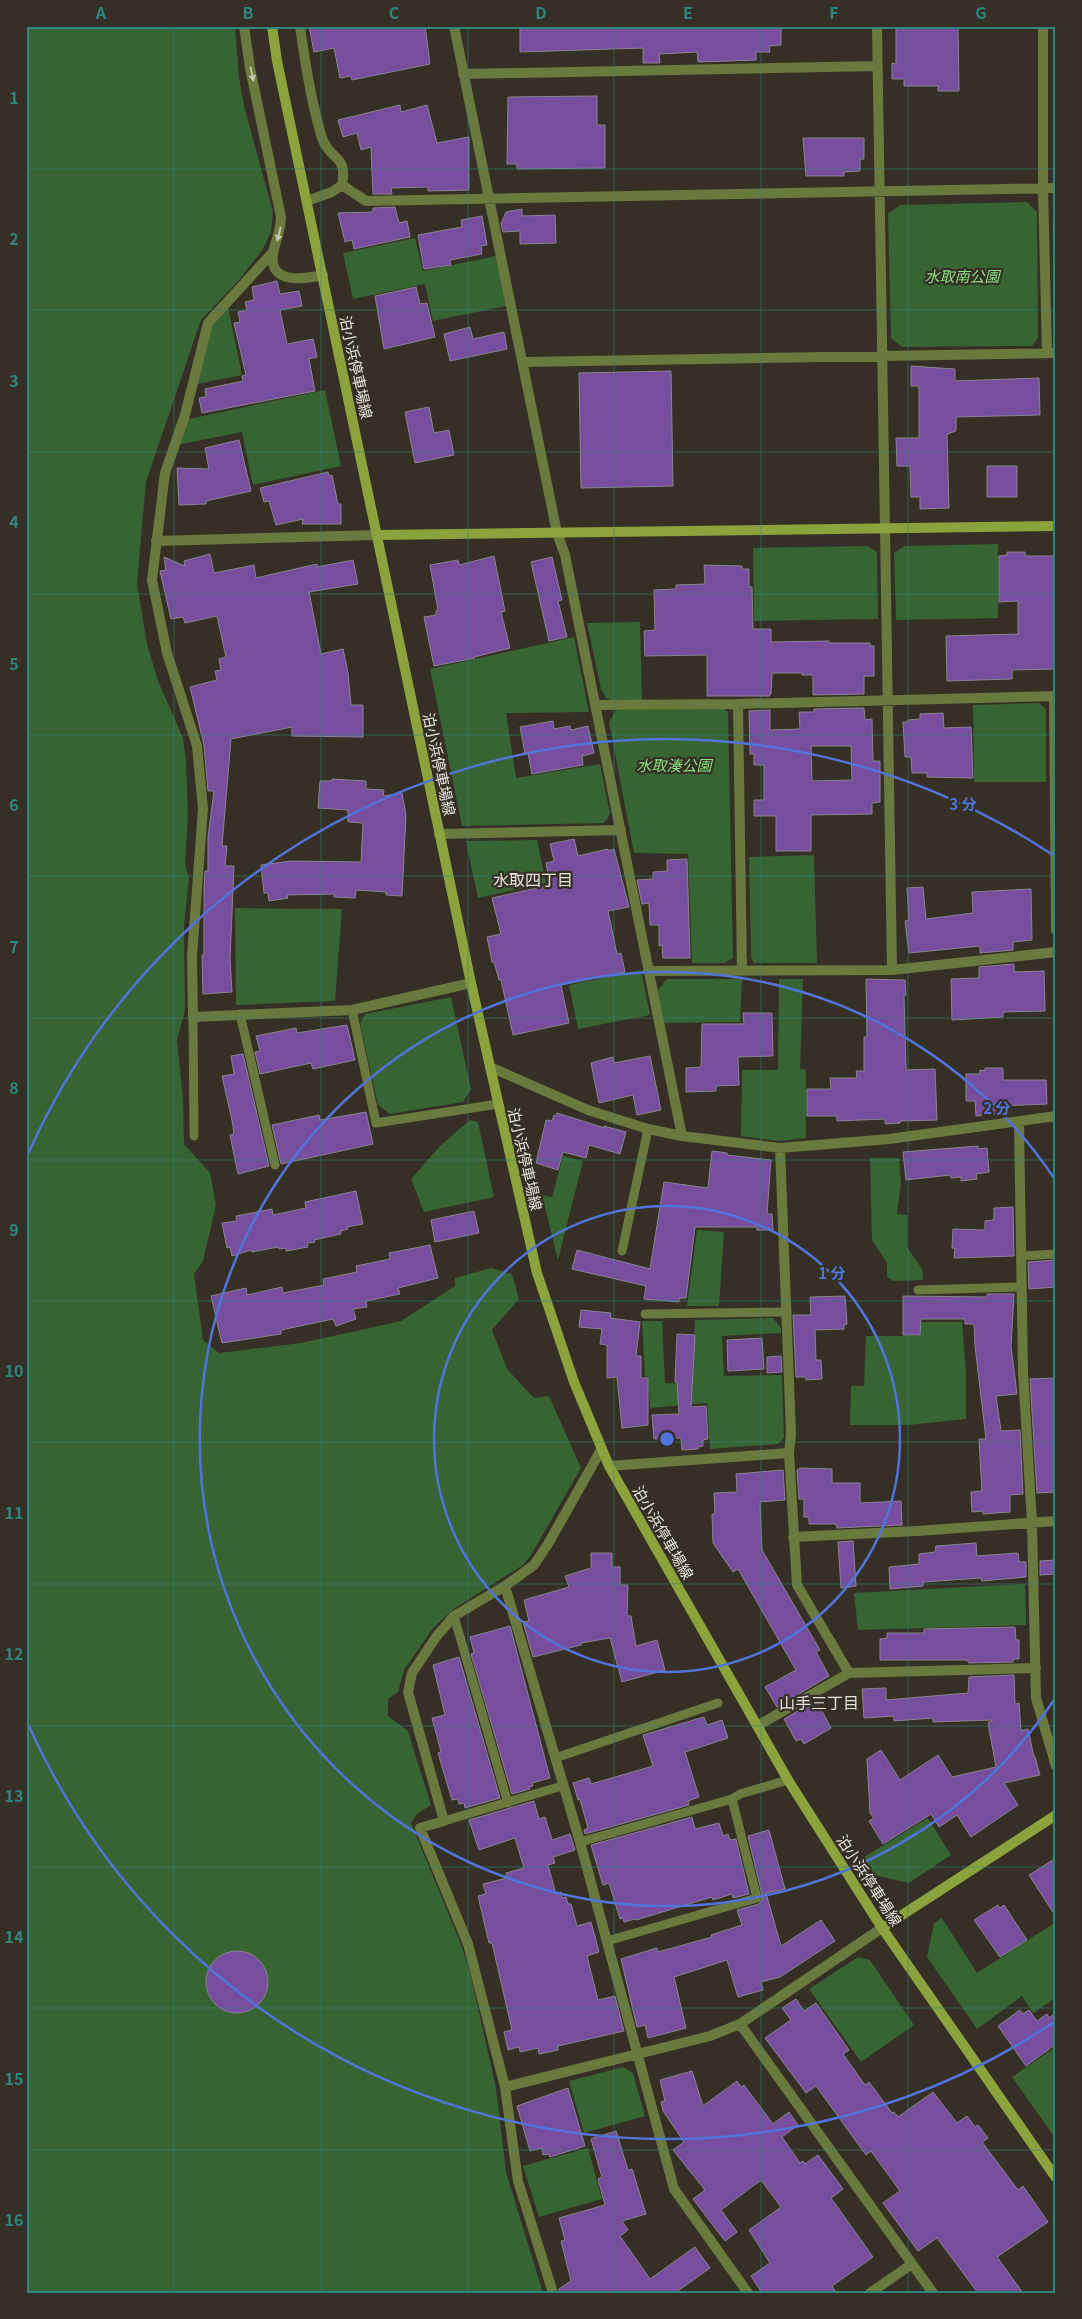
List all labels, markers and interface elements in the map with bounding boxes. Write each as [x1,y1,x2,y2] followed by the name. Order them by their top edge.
[95,0,107,24] text: A
[243,0,254,24] text: B
[389,0,400,24] text: C
[535,0,547,24] text: D
[683,0,693,24] text: E
[829,0,839,24] text: F
[975,0,987,24] text: G
[248,67,256,83] one-way arrow
[9,85,19,109] text: 1
[9,226,19,250] text: 2
[275,226,283,241] one-way arrow
[924,265,1001,286] park label: 水取南公園
[336,313,378,421] street label: 泊小浜停車場線
[9,368,19,392] text: 3
[9,509,19,533] text: 4
[9,651,19,675] text: 5
[419,710,461,818] street label: 泊小浜停車場線
[636,754,713,775] park label: 水取湊公園
[9,792,19,816] text: 6
[949,793,977,814] text: 3 分
[493,867,573,891] district label: 水取四丁目
[9,934,19,958] text: 7
[9,1075,19,1099] text: 8
[983,1097,1011,1118] text: 2 分
[504,1105,548,1213] street label: 泊小浜停車場線
[9,1217,19,1241] text: 9
[818,1262,846,1283] text: 1 分
[5,1358,23,1382] text: 10
[658,1430,676,1448] centre of rings
[629,1481,699,1583] street label: 泊小浜停車場線
[5,1500,23,1524] text: 11
[5,1641,23,1665] text: 12
[779,1690,859,1714] district label: 山手三丁目
[5,1783,23,1807] text: 13
[833,1830,907,1930] street label: 泊小浜停車場線
[5,1924,23,1948] text: 14
[5,2066,23,2090] text: 15
[5,2207,23,2231] text: 16

